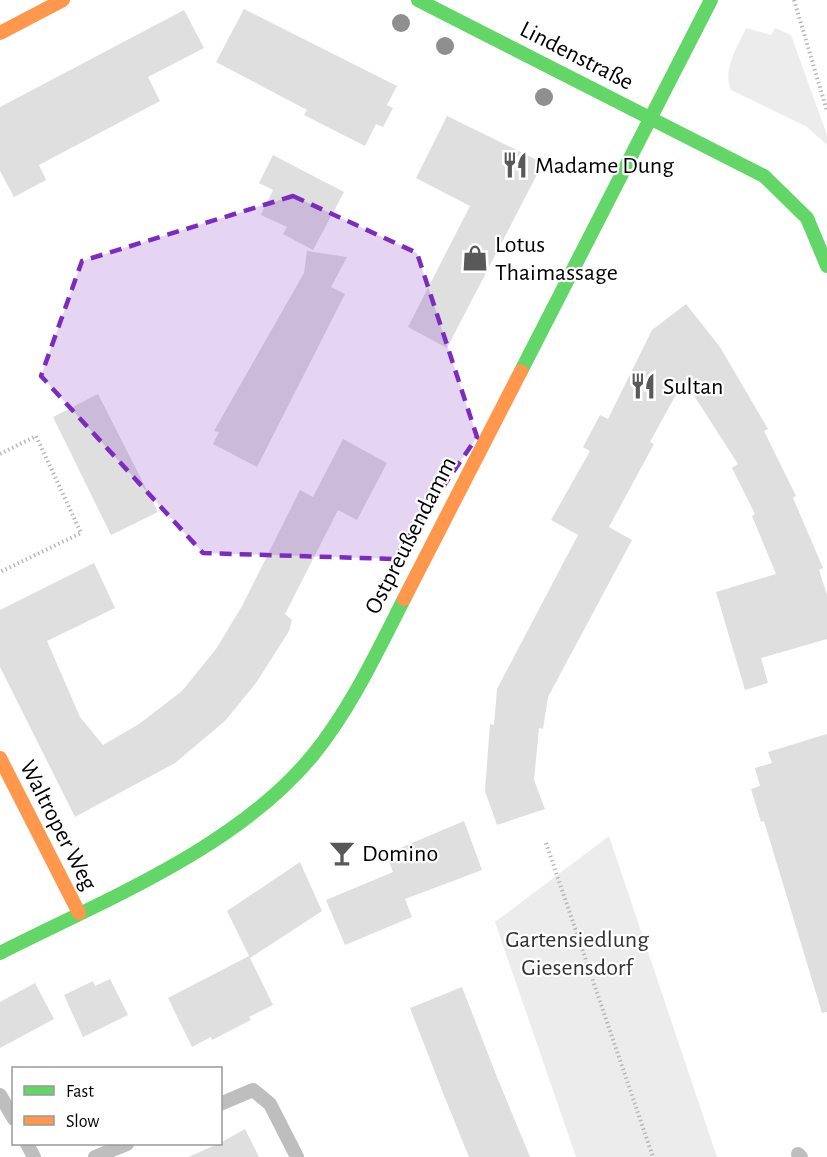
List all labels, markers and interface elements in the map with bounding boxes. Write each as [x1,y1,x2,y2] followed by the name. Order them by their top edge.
[516,17,637,95] street label: Lindenstraße
[500,150,530,180] restaurant icon: Madame Dung
[535,154,674,178] place label: Madame Dung
[495,233,618,285] place label: Lotus Thaimassage
[460,243,490,273] shop icon: Lotus Thaimassage
[628,371,658,401] restaurant icon: Sultan
[663,375,723,399] place label: Sultan
[361,453,461,618] street label: Ostpreußendamm
[15,757,101,895] street label: Waltroper Weg
[327,838,357,868] bar icon: Domino
[362,842,438,866] place label: Domino
[505,928,649,980] park label: Gartensiedlung Giesensdorf
[12,1067,222,1145] legend
[66,1083,94,1101] text: Fast
[66,1113,99,1131] text: Slow

